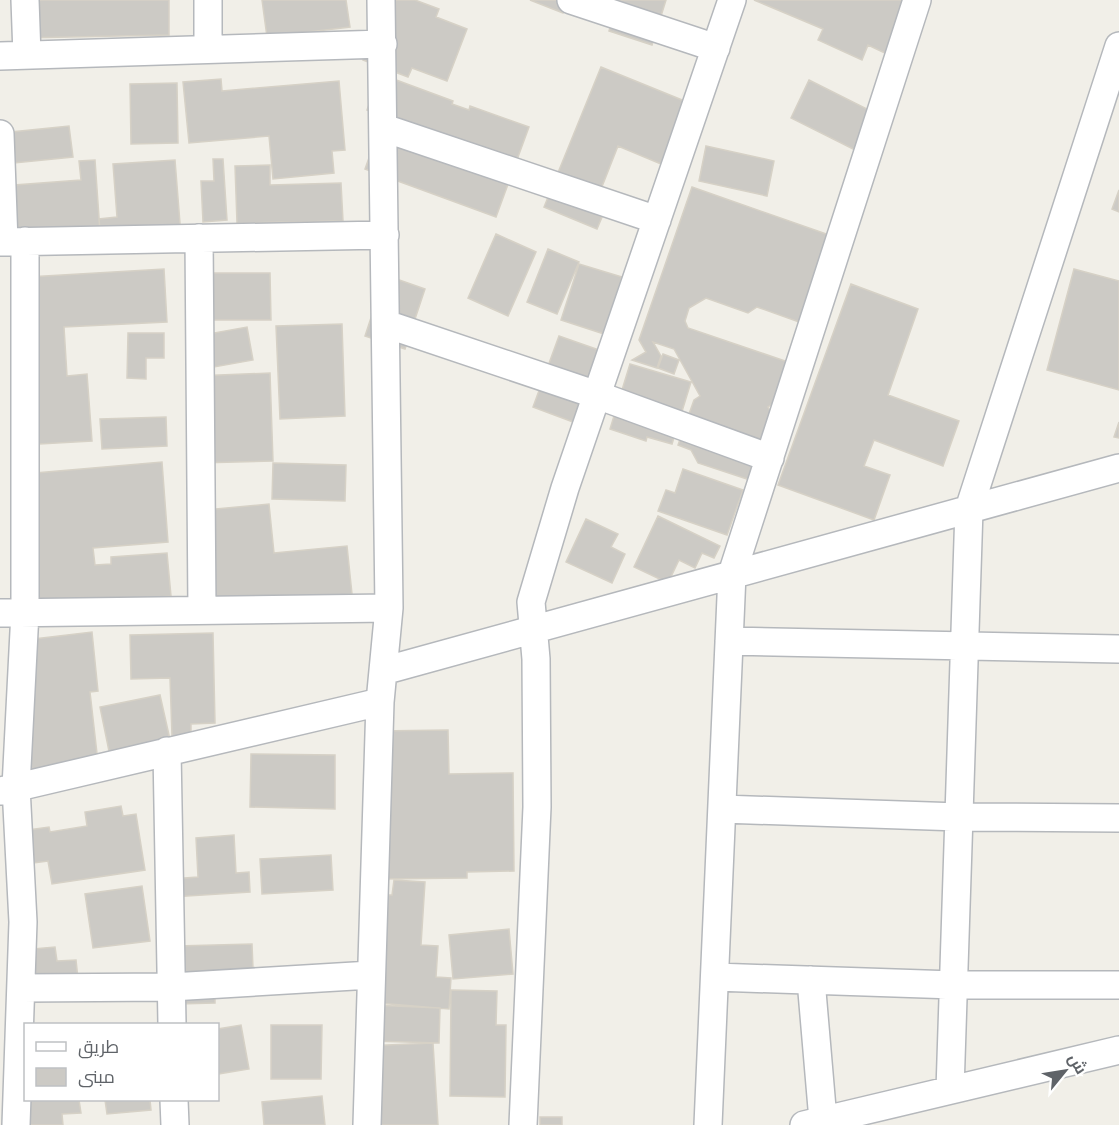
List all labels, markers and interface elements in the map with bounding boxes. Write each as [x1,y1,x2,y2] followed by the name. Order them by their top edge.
[24,1023,219,1101] legend
[78,1034,119,1059] text: طريق
[1035,1041,1095,1101] north arrow
[1063,1049,1093,1078] text: ش
[78,1064,115,1088] text: مبنى

